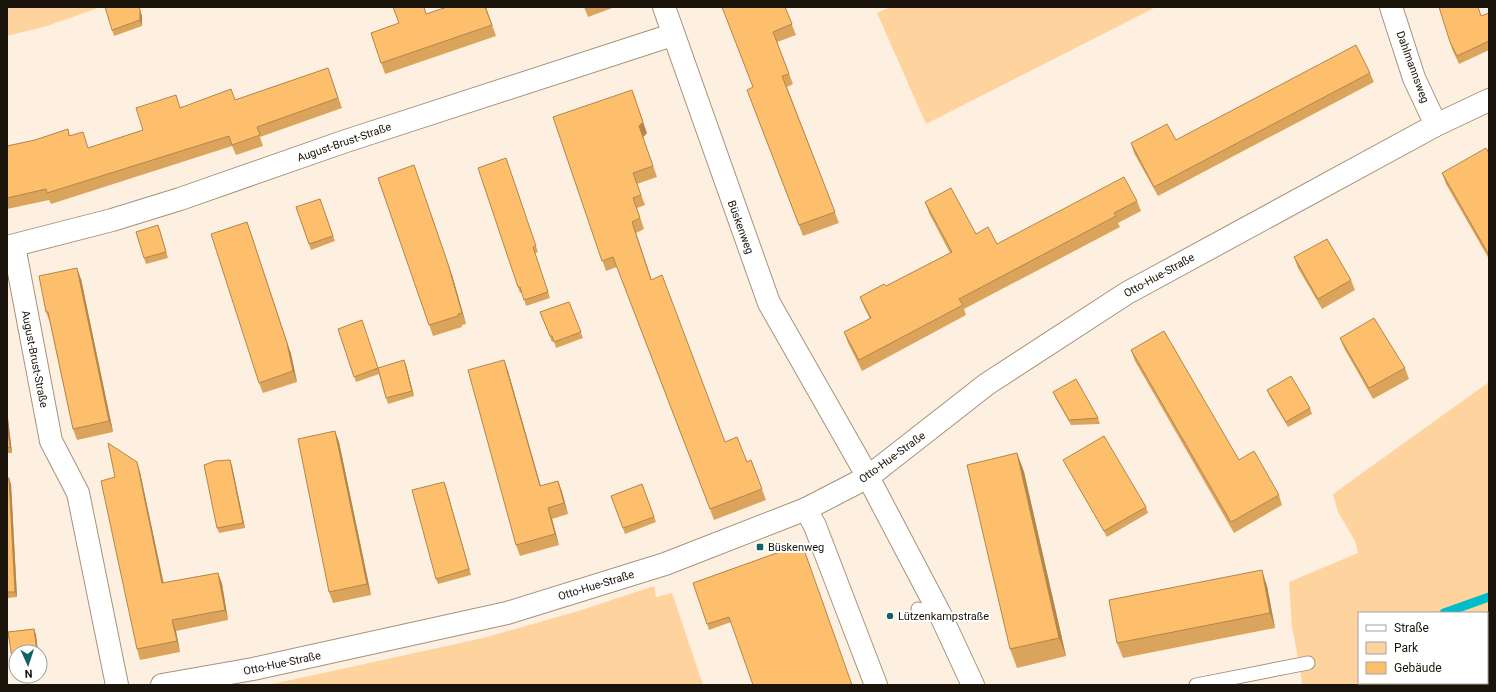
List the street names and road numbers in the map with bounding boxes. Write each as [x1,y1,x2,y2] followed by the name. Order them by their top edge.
[1393,29,1432,105] street label: Dahlmannsweg
[295,120,393,165] street label: August-Brust-Straße
[725,199,756,256] street label: Büskenweg
[1122,251,1197,300] street label: Otto-Hue-Straße
[19,309,50,409] street label: August-Brust-Straße
[857,429,928,486] street label: Otto-Hue-Straße
[557,568,636,603] street label: Otto-Hue-Straße
[242,649,322,678] street label: Otto-Hue-Straße

